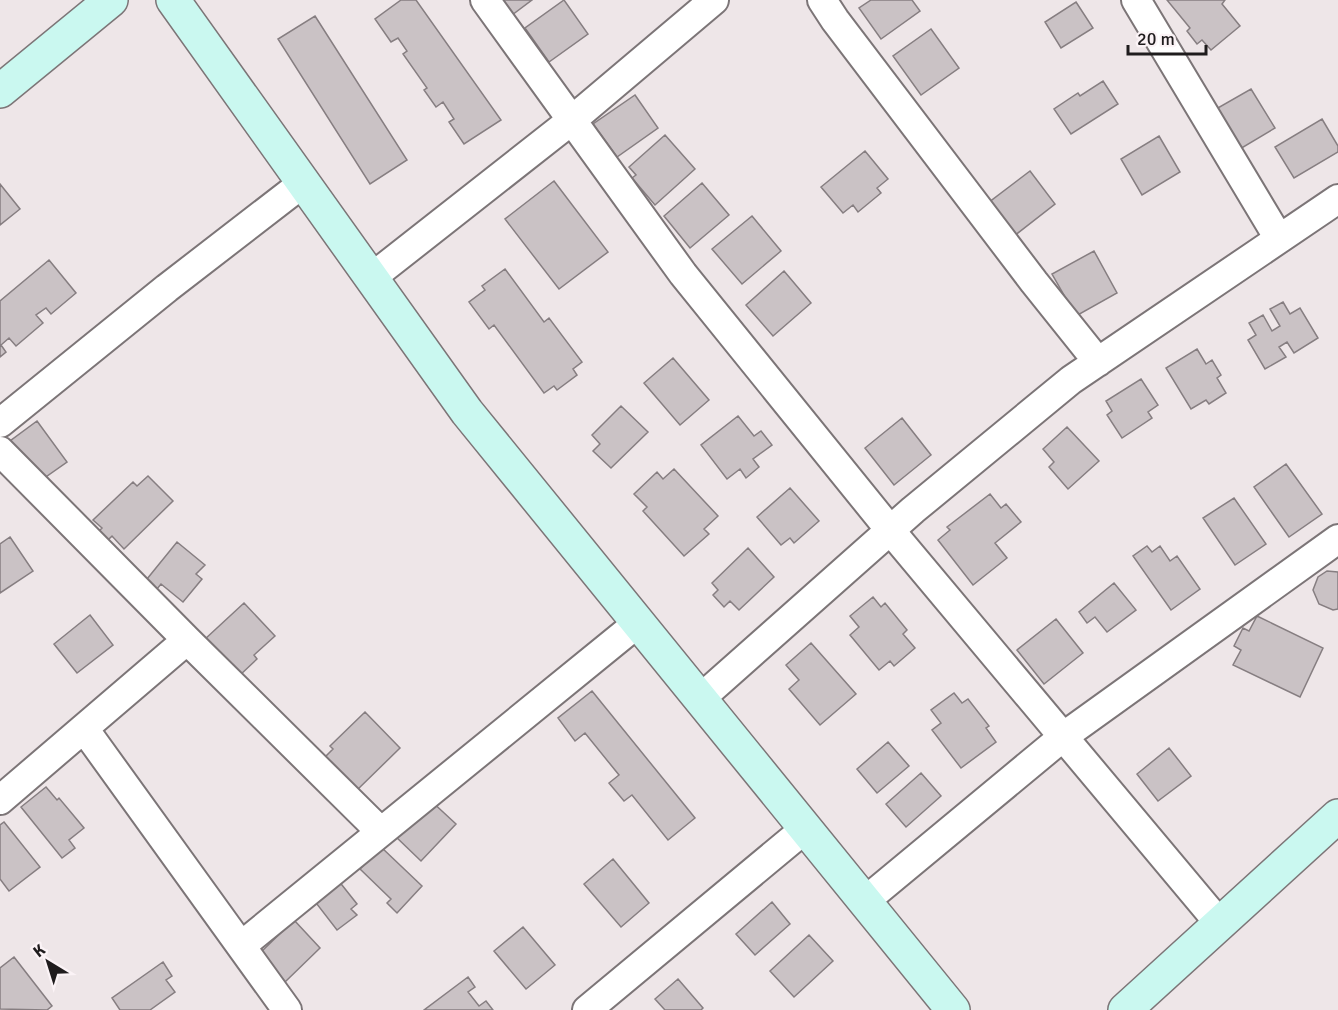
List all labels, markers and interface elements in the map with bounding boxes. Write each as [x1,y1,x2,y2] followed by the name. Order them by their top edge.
[1128,18,1206,56] scale bar
[1137,28,1175,50] text: 20 m
[18,932,78,992] north arrow
[29,940,50,962] text: K

